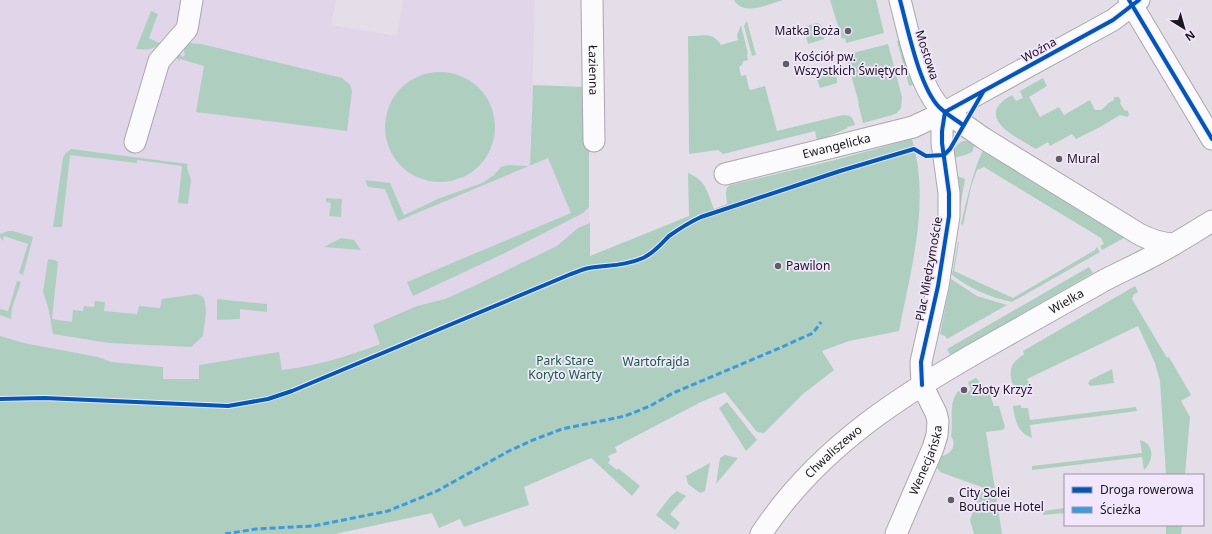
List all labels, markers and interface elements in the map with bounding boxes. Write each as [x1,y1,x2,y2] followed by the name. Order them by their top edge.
[1164,8,1204,48] north arrow
[774,22,840,39] place label: Matka Boża
[843,26,853,36] marker: Matka Boża
[911,28,944,82] street label: Mostowa
[1182,28,1198,45] text: N
[1018,33,1059,66] street label: Woźna
[585,45,602,95] street label: Łazienna
[794,48,908,79] place label: Kościół pw. Wszystkich Świętych
[781,59,791,69] marker: Kościół pw. Wszystkich Świętych
[801,129,872,162] street label: Ewangelicka
[1067,150,1100,167] place label: Mural
[1054,154,1064,164] marker: Mural
[911,215,946,322] street label: Plac Międzymoście
[786,257,830,274] place label: Pawilon
[773,261,783,271] marker: Pawilon
[1046,284,1087,318] street label: Wielka
[528,352,603,383] park label: Park Stare Koryto Warty
[623,353,690,370] park label: Wartofrajda
[972,381,1033,398] place label: Złoty Krzyż
[959,385,969,395] marker: Złoty Krzyż
[801,421,866,482] street label: Chwaliszewo
[905,425,946,498] street label: Wenecjańska
[1064,474,1204,526] legend
[1100,481,1194,498] text: Droga rowerowa
[959,484,1044,515] place label: City Solei Boutique Hotel
[946,495,956,505] marker: City Solei Boutique Hotel
[1100,501,1141,518] text: Ścieżka

